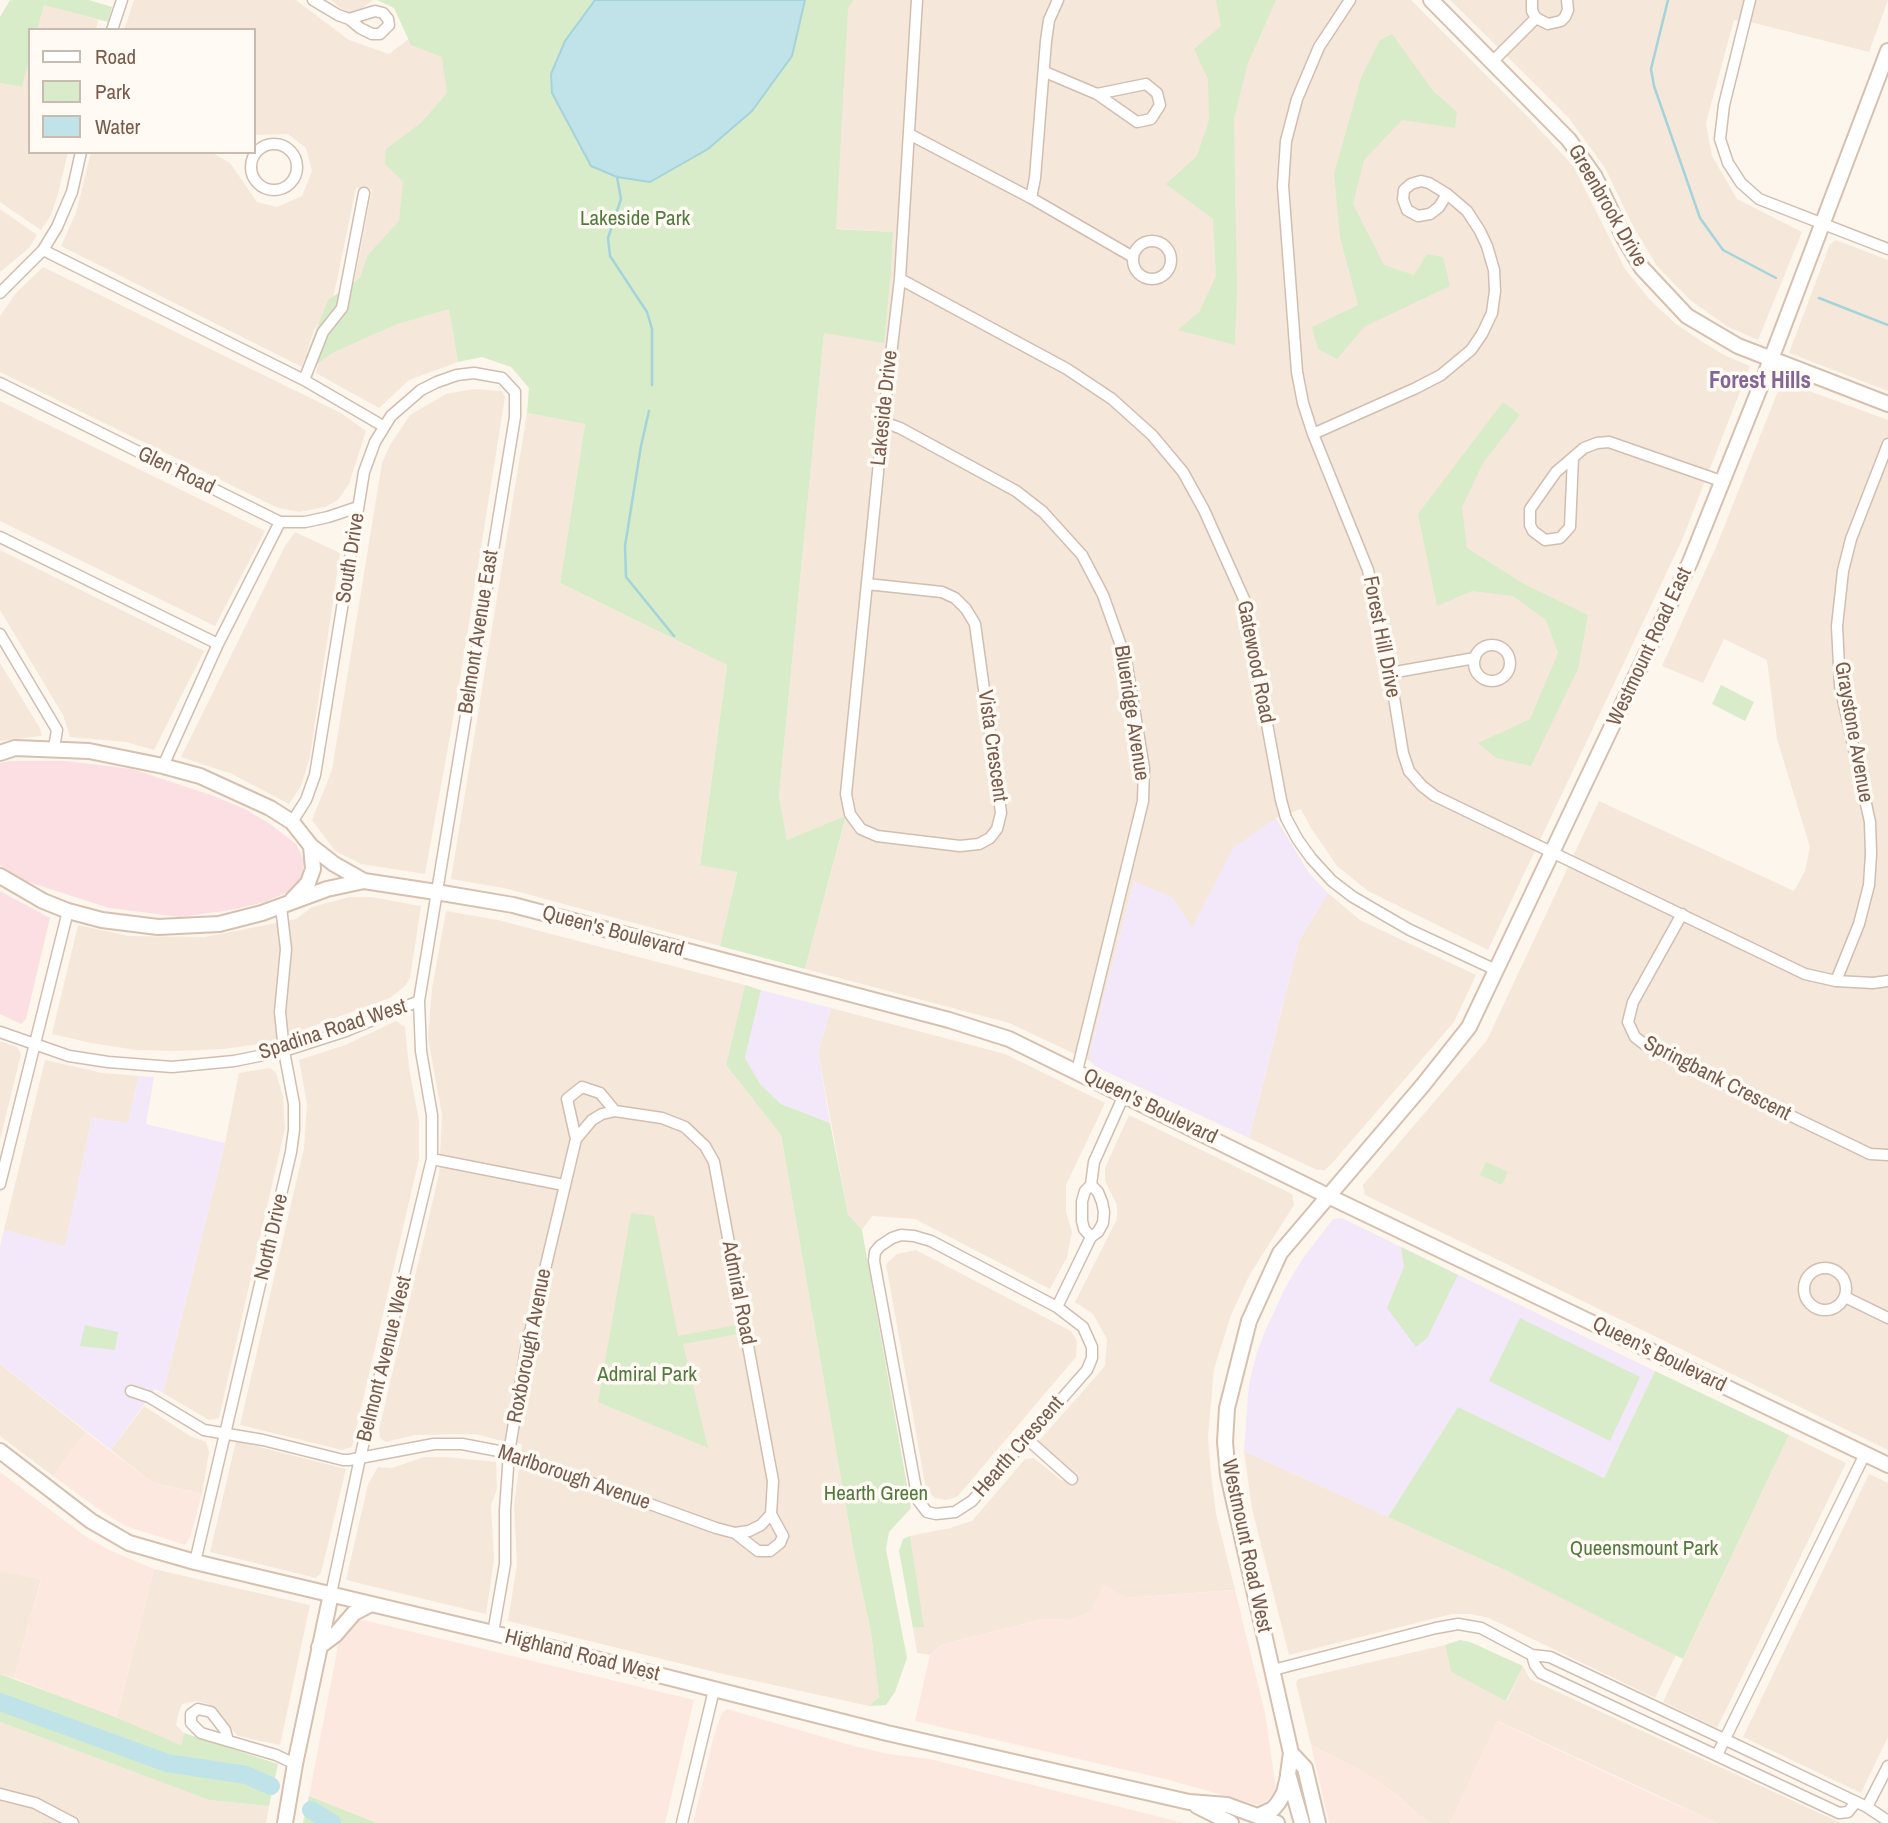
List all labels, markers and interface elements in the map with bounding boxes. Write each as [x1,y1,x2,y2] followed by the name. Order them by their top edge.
[28,28,256,154] legend
[95,42,136,71] text: Road
[95,77,130,106] text: Park
[95,112,140,141] text: Water
[1562,140,1652,272] street label: Greenbrook Drive
[580,206,690,232] park label: Lakeside Park
[866,349,904,467] street label: Lakeside Drive
[1709,368,1811,396] district label: Forest Hills
[133,442,219,500] street label: Glen Road
[331,511,371,605] street label: South Drive
[454,548,504,716] street label: Belmont Avenue East
[1602,564,1698,730] street label: Westmount Road East
[1357,574,1405,700] street label: Forest Hill Drive
[1231,599,1279,725] street label: Gatewood Road
[1108,644,1154,782] street label: Blueridge Avenue
[1828,660,1878,804] street label: Graystone Avenue
[972,688,1012,804] street label: Vista Crescent
[539,901,687,963] street label: Queen's Boulevard
[256,994,410,1066] street label: Spadina Road West
[1639,1031,1795,1127] street label: Springbank Crescent
[1079,1064,1221,1150] street label: Queen's Boulevard
[250,1191,294,1283] street label: North Drive
[716,1239,760,1347] street label: Admiral Road
[503,1267,557,1425] street label: Roxborough Avenue
[352,1274,418,1444] street label: Belmont Avenue West
[1588,1312,1730,1398] street label: Queen's Boulevard
[597,1362,697,1388] park label: Admiral Park
[968,1391,1070,1503] street label: Hearth Crescent
[494,1440,654,1516] street label: Marlborough Avenue
[1215,1457,1277,1635] street label: Westmount Road West
[824,1481,928,1507] park label: Hearth Green
[1570,1536,1718,1562] park label: Queensmount Park
[502,1625,662,1687] street label: Highland Road West

